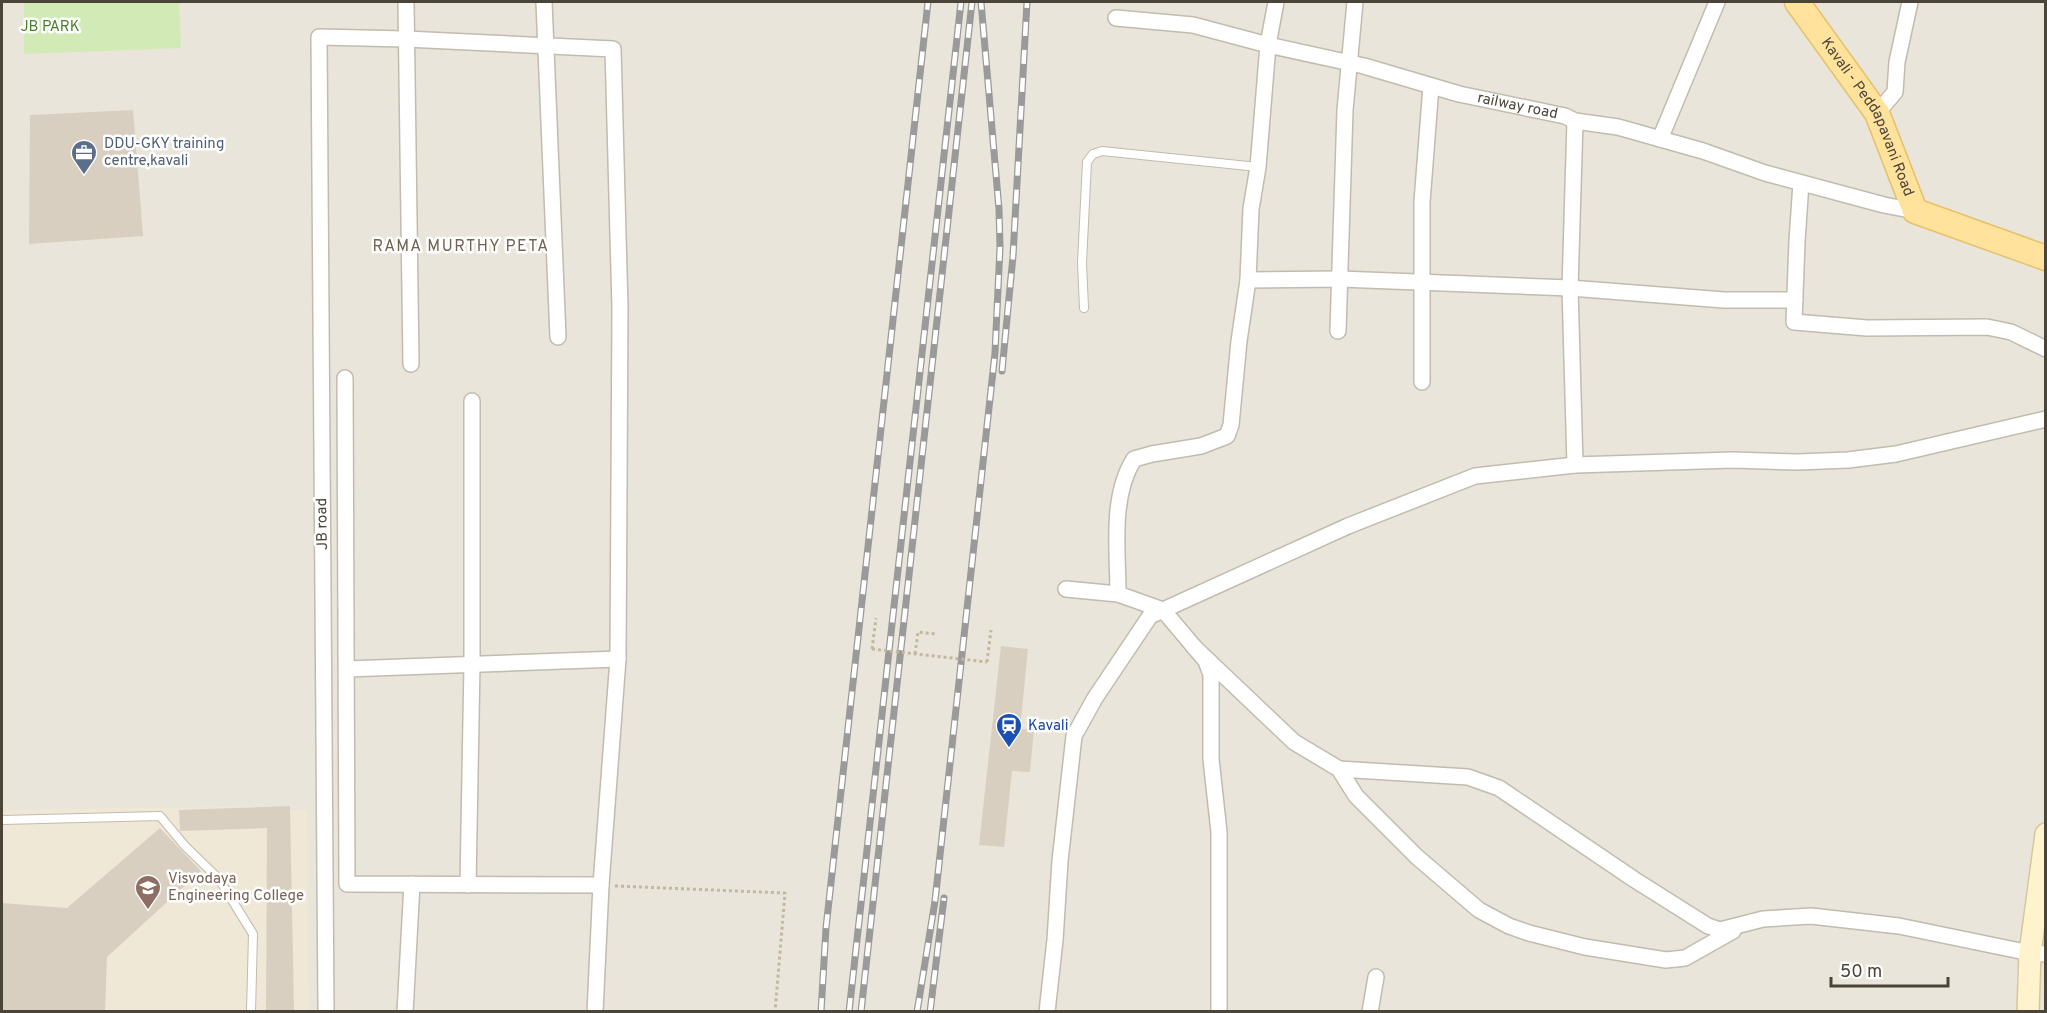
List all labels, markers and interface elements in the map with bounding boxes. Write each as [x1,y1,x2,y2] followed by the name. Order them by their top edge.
[20,18,80,37] park label: JB PARK
[1816,34,1918,199] street label: Kavali - Peddapavani Road
[1476,89,1559,124] street label: railway road
[104,135,224,171] place label: DDU-GKY training centre,kavali
[69,138,99,176] office icon: DDU-GKY training centre,kavali
[372,237,550,257] district label: RAMA MURTHY PETA
[313,498,333,550] street label: JB road
[994,711,1024,749] station icon: Kavali
[1028,717,1069,736] place label: Kavali
[168,870,304,906] place label: Visvodaya Engineering College
[133,873,163,911] school or university icon: Visvodaya Engineering College
[1831,950,1948,988] scale bar
[1840,961,1882,984] text: 50 m

